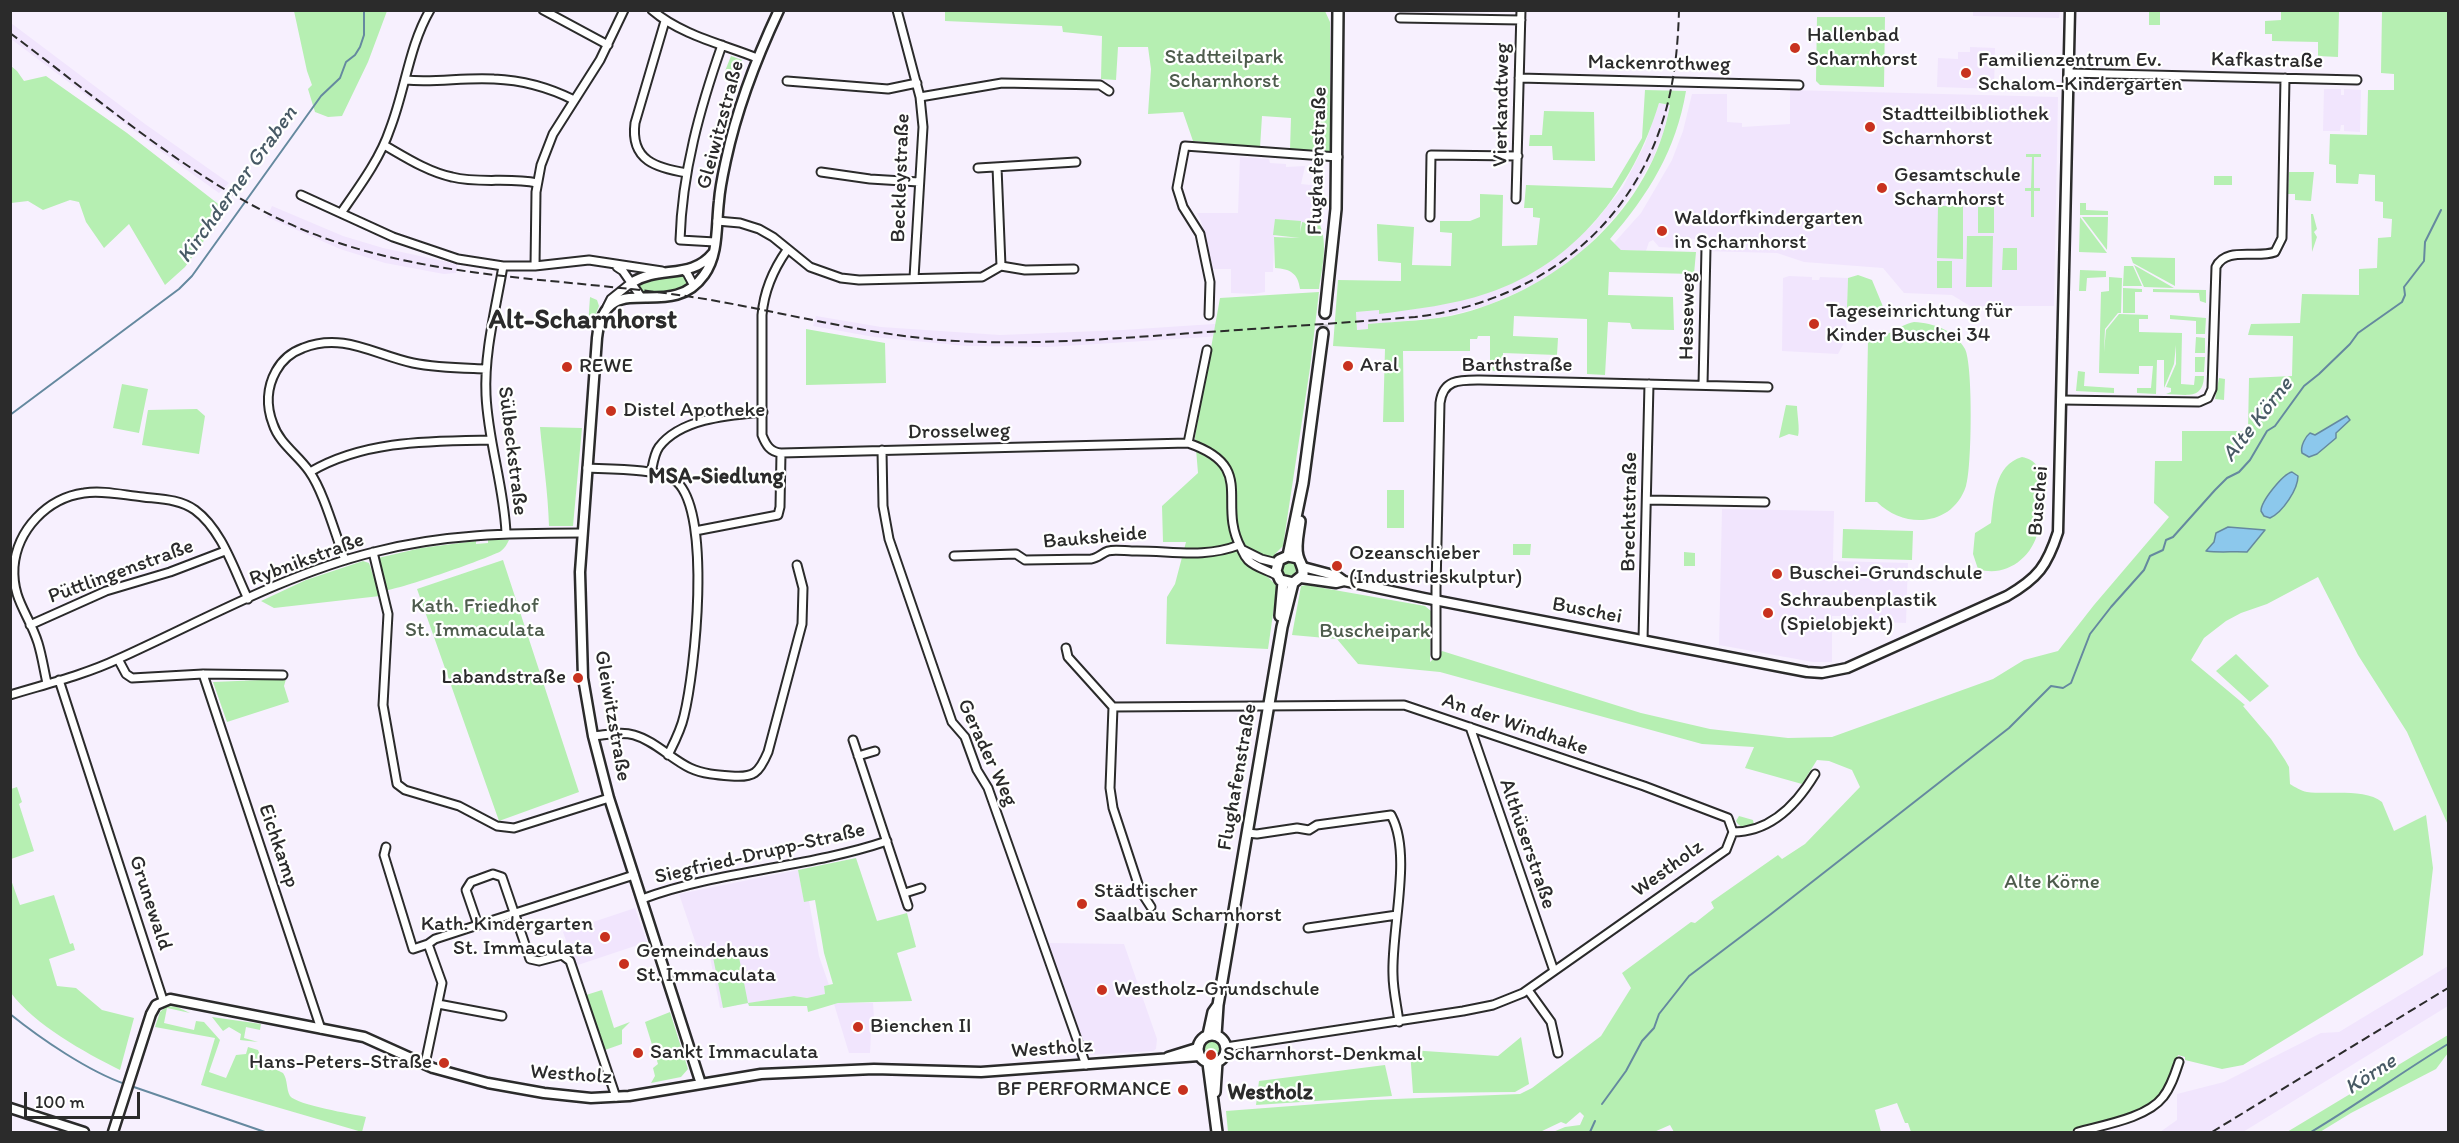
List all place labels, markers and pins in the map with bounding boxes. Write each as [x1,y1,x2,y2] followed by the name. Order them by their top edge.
[1807,23,1917,73] place label: Hallenbad Scharnhorst
[1788,41,1802,55] marker: Hallenbad Scharnhorst
[1978,48,2182,98] place label: Familienzentrum Ev. Schalom-Kindergarten
[1959,66,1973,80] marker: Familienzentrum Ev. Schalom-Kindergarten
[1882,102,2049,152] place label: Stadtteilbibliothek Scharnhorst
[1863,120,1877,134] marker: Stadtteilbibliothek Scharnhorst
[1894,163,2021,213] place label: Gesamtschule Scharnhorst
[1875,181,1889,195] marker: Gesamtschule Scharnhorst
[1674,206,1863,256] place label: Waldorfkindergarten in Scharnhorst
[1655,224,1669,238] marker: Waldorfkindergarten in Scharnhorst
[1826,299,2012,349] place label: Tageseinrichtung für Kinder Buschei 34
[1807,317,1821,331] marker: Tageseinrichtung für Kinder Buschei 34
[1360,353,1399,379] place label: Aral
[579,354,633,380] place label: REWE
[1341,359,1355,373] marker: Aral
[560,360,574,374] marker: REWE
[623,398,765,424] place label: Distel Apotheke
[604,404,618,418] marker: Distel Apotheke
[1349,541,1522,591] place label: Ozeanschieber (Industrieskulptur)
[1330,559,1344,573] marker: Ozeanschieber (Industrieskulptur)
[1789,561,1983,587] place label: Buschei-Grundschule
[1770,567,1784,581] marker: Buschei-Grundschule
[1780,588,1937,638] place label: Schraubenplastik (Spielobjekt)
[1761,606,1775,620] marker: Schraubenplastik (Spielobjekt)
[441,665,566,691] place label: Labandstraße
[571,671,585,685] marker: Labandstraße
[1094,879,1282,929] place label: Städtischer Saalbau Scharnhorst
[1075,897,1089,911] marker: Städtischer Saalbau Scharnhorst
[421,912,593,962] place label: Kath. Kindergarten St. Immaculata
[598,930,612,944] marker: Kath. Kindergarten St. Immaculata
[636,939,776,989] place label: Gemeindehaus St. Immaculata
[617,957,631,971] marker: Gemeindehaus St. Immaculata
[1114,977,1319,1003] place label: Westholz-Grundschule
[1095,983,1109,997] marker: Westholz-Grundschule
[870,1014,972,1040] place label: Bienchen II
[851,1020,865,1034] marker: Bienchen II
[650,1040,818,1066] place label: Sankt Immaculata
[1223,1042,1422,1068] place label: Scharnhorst-Denkmal
[631,1046,645,1060] marker: Sankt Immaculata
[1204,1048,1218,1062] marker: Scharnhorst-Denkmal
[249,1050,432,1076] place label: Hans-Peters-Straße
[437,1056,451,1070] marker: Hans-Peters-Straße
[997,1077,1171,1103] place label: BF PERFORMANCE
[1176,1083,1190,1097] marker: BF PERFORMANCE

